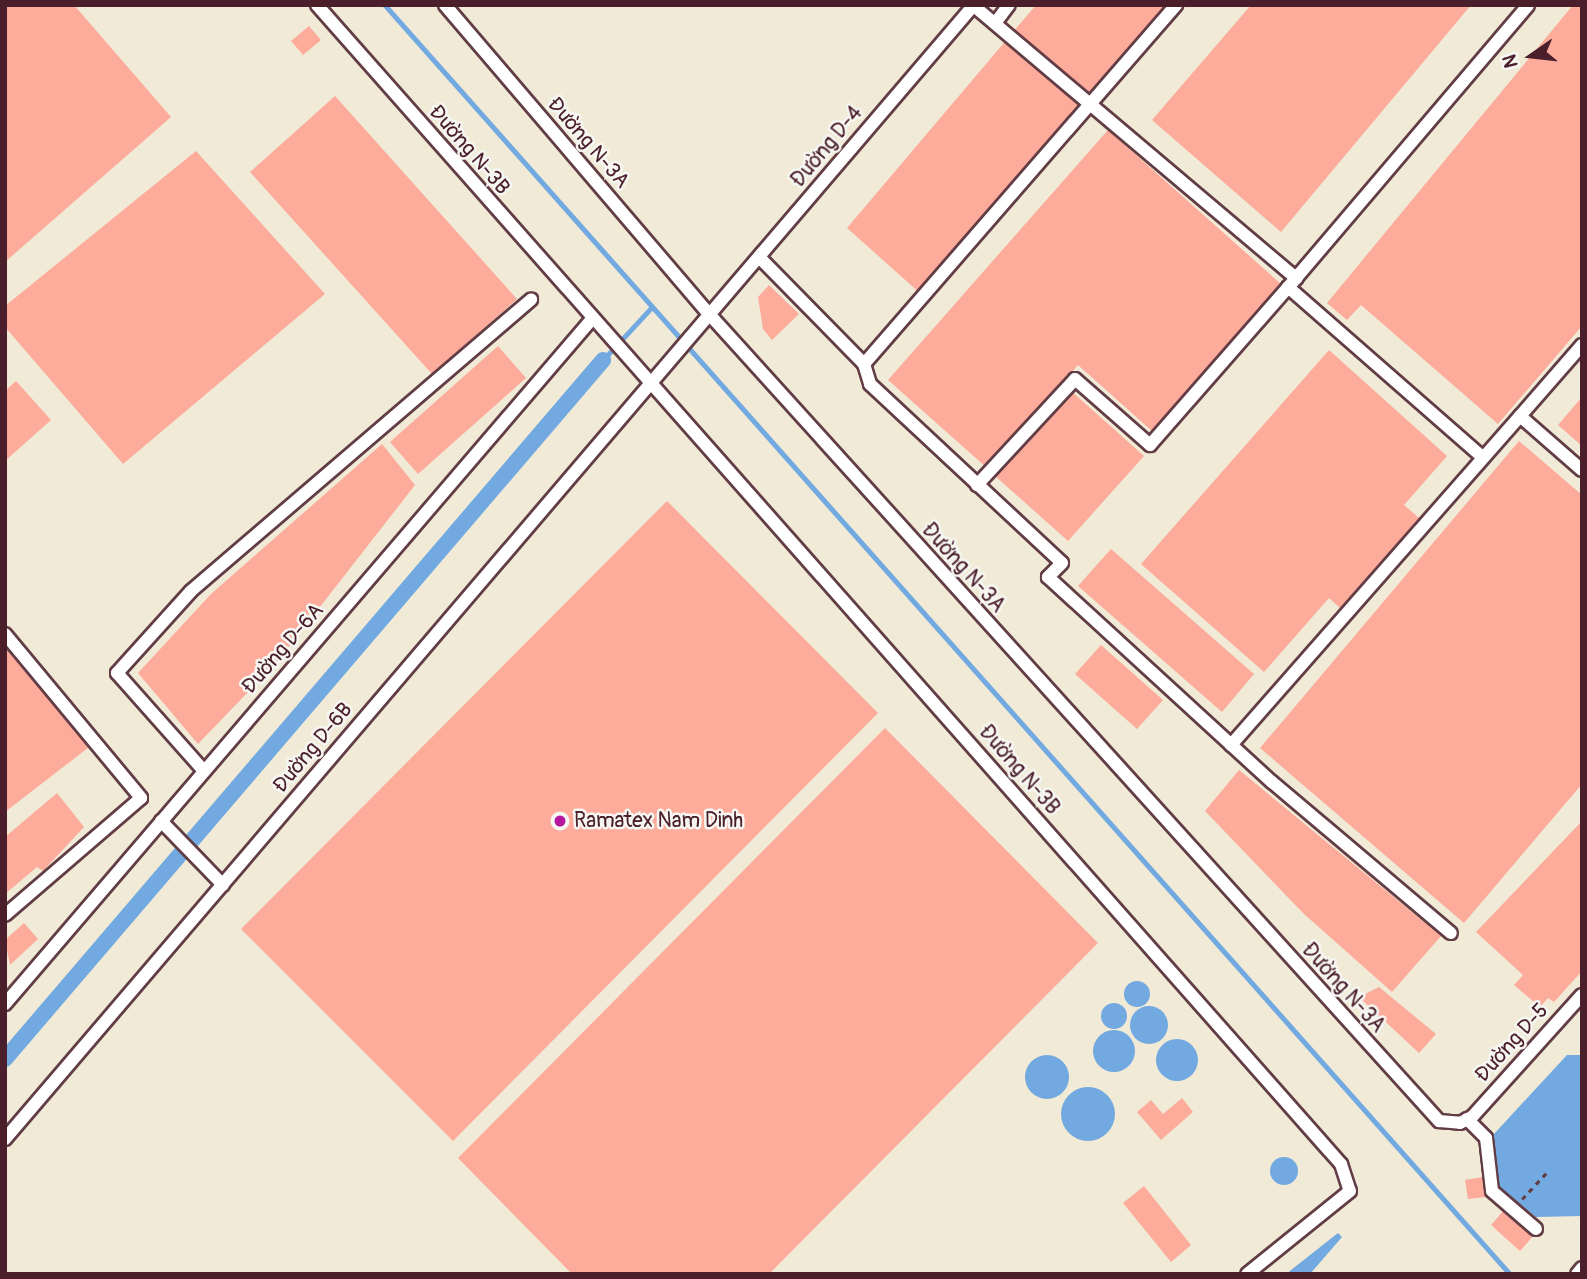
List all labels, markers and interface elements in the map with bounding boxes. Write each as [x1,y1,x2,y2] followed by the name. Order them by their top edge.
[1496,21,1566,91] north arrow
[1497,52,1524,70] text: N
[542,92,634,194] street label: Đường N-3A
[423,100,515,200] street label: Đường N-3B
[786,101,868,193] street label: Đường D-4
[916,518,1010,618] street label: Đường N-3A
[237,599,329,699] street label: Đường D-6A
[268,698,358,798] street label: Đường D-6B
[973,720,1065,820] street label: Đường N-3B
[574,808,743,834] place label: Ramatex Nam Dinh
[552,813,568,829] marker: Ramatex Nam Dinh
[1296,938,1390,1038] street label: Đường N-3A
[1470,998,1554,1088] street label: Đường D-5

